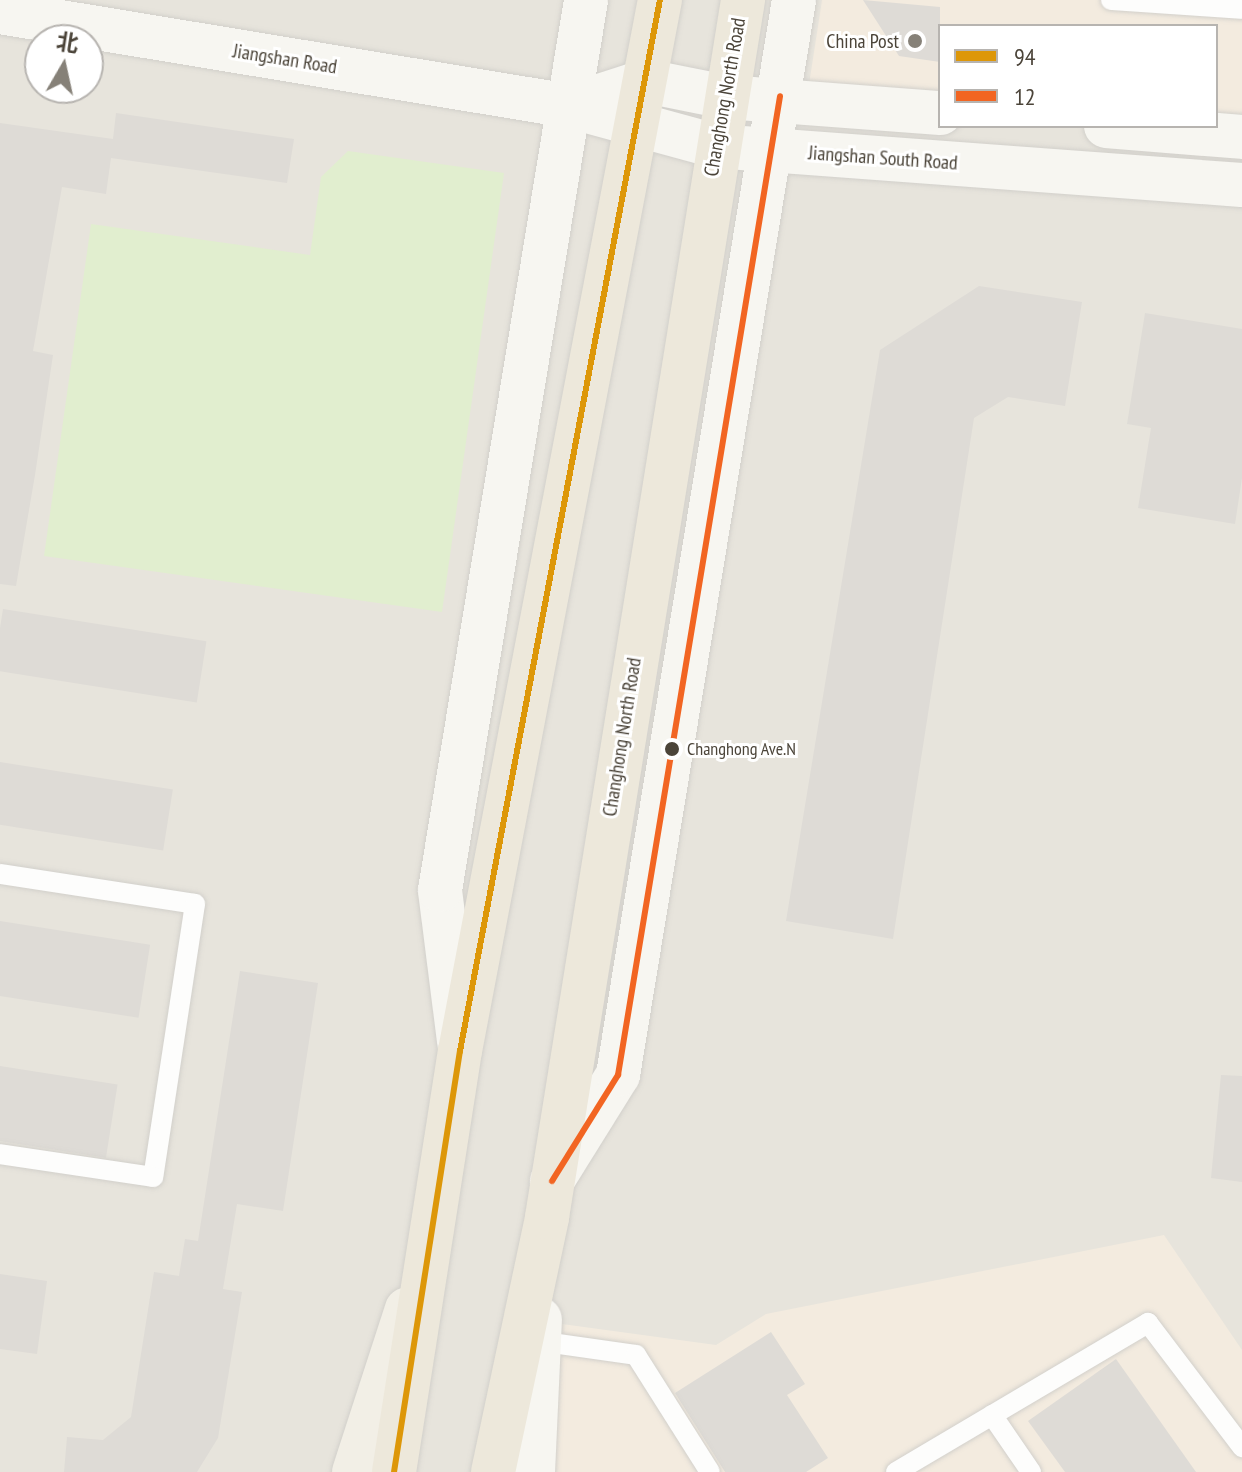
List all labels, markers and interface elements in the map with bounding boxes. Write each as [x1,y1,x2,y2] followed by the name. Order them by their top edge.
[699,16,751,178] street label: Changhong North Road
[24,24,104,104] north arrow
[938,24,1218,128] legend
[54,27,80,58] text: 北
[826,29,899,53] place label: China Post
[906,32,924,50] marker: China Post
[231,39,339,79] street label: Jiangshan Road
[1014,41,1036,72] text: 94
[1014,81,1036,112] text: 12
[807,141,959,175] street label: Jiangshan South Road
[598,656,646,818] street label: Changhong North Road
[687,738,796,760] place label: Changhong Ave.N
[664,741,680,757] marker: Changhong Ave.N

